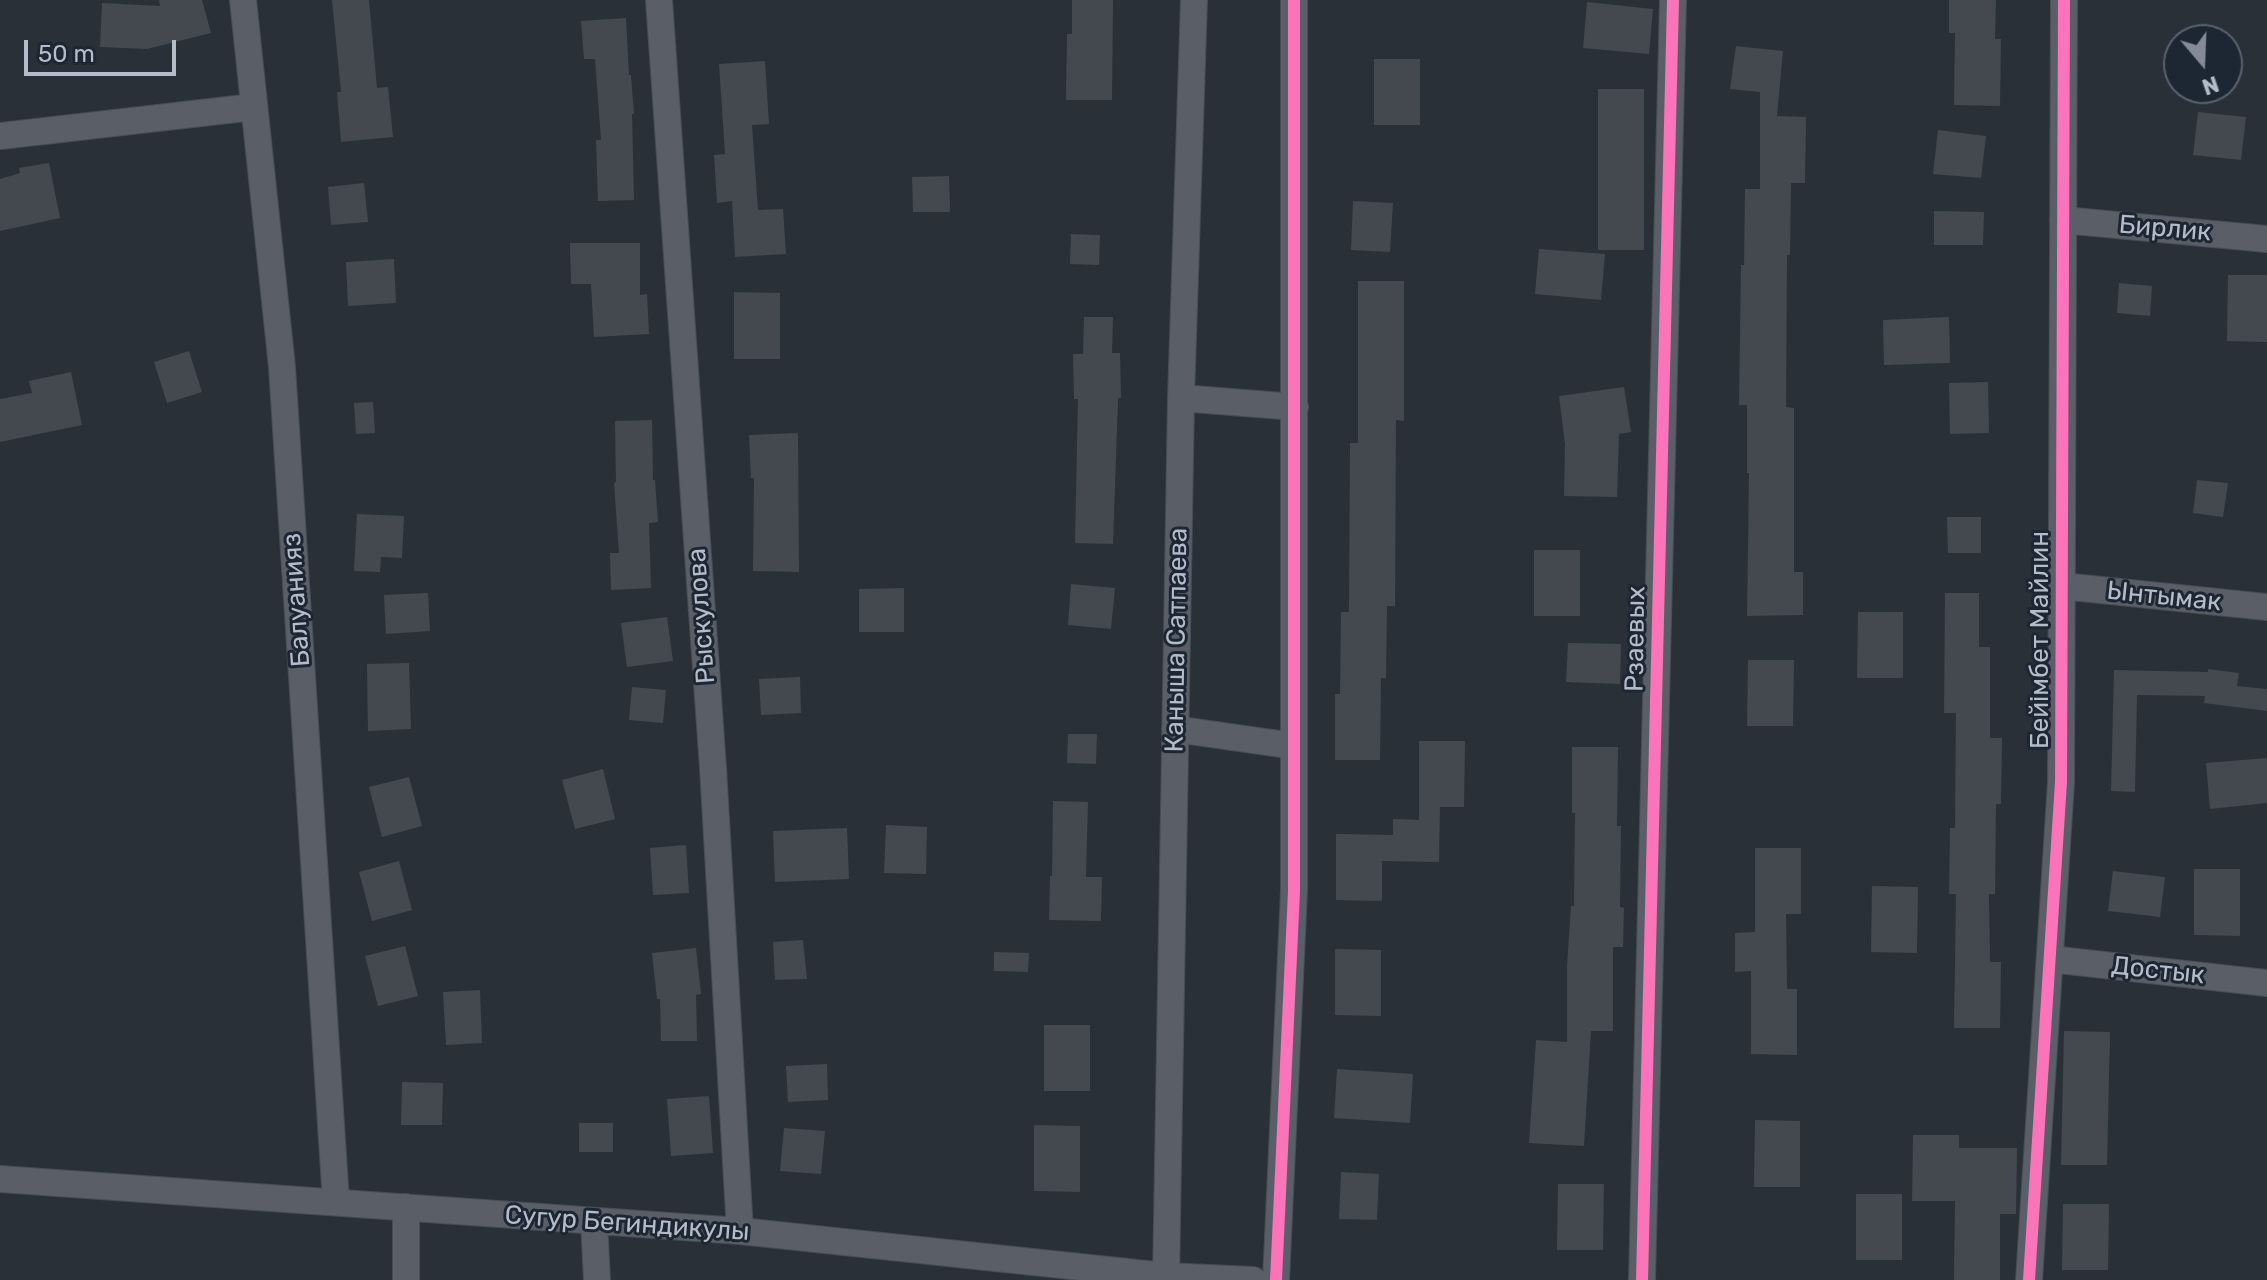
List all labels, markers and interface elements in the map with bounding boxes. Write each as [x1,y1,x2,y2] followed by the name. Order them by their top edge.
[28,24,180,74] scale bar
[2163,24,2243,104] north arrow
[38,40,95,68] text: 50 m
[2198,70,2222,101] text: N
[2118,209,2212,249] street label: Бирлик
[1159,527,1195,753] street label: Каныша Сатпаева
[2024,531,2056,749] street label: Бейімбет Майлин
[277,532,317,668] street label: Балуанияз
[682,547,722,685] street label: Рыскулова
[2105,575,2223,619] street label: Ынтымак
[1619,586,1653,692] street label: Рзаевых
[2110,951,2206,991] street label: Достык
[504,1200,750,1248] street label: Сугур Бегиндикулы

